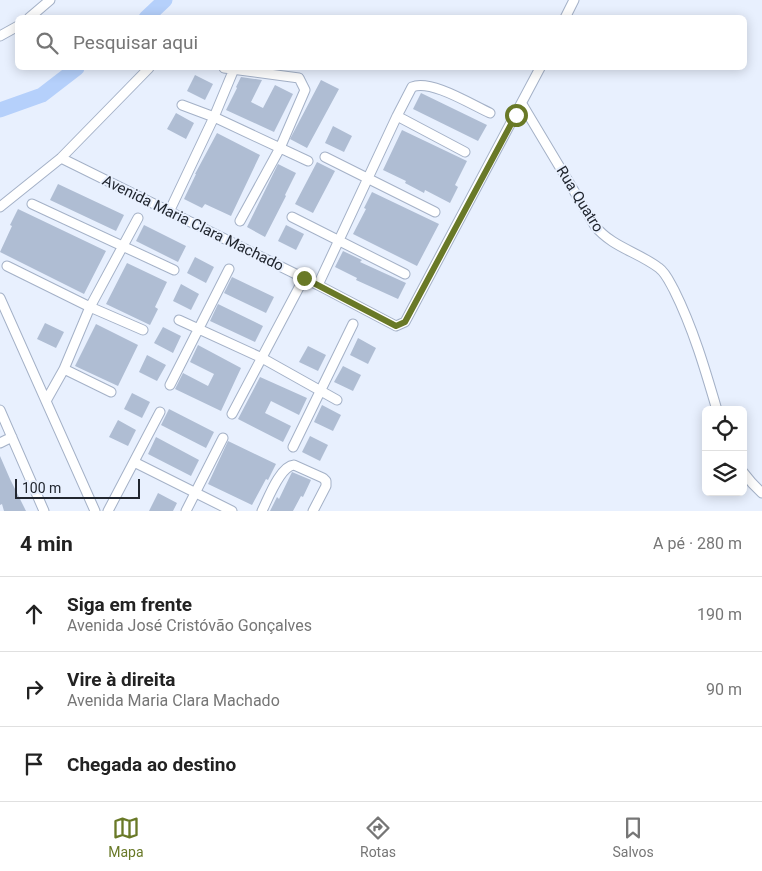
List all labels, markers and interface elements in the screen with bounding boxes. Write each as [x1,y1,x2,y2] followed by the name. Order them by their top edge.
[15,15,747,70] search box
[33,29,61,57] icon: search
[73,31,198,54] text: Pesquisar aqui
[505,104,528,127] route start
[553,163,607,235] street label: Rua Quatro
[99,171,287,275] street label: Avenida Maria Clara Machado
[293,267,316,290] route end
[702,406,747,496] map controls
[702,406,747,451] button: locate
[702,451,747,496] button: layers
[15,476,140,499] scale bar
[22,480,61,496] text: 100 m
[20,532,73,556] text: 4 min
[653,534,742,553] text: A pé · 280 m
[67,593,192,616] text: Siga em frente
[20,600,48,628] icon: ahead
[697,605,742,624] text: 190 m
[67,616,312,635] text: Avenida José Cristóvão Gonçalves
[67,668,176,691] text: Vire à direita
[20,675,48,703] icon: right
[706,680,742,699] text: 90 m
[67,691,280,710] text: Avenida Maria Clara Machado
[20,750,48,778] icon: arrive
[67,753,236,776] text: Chegada ao destino
[108,814,144,860] tab: Mapa
[360,814,396,860] tab: Rotas
[613,814,654,860] tab: Salvos

